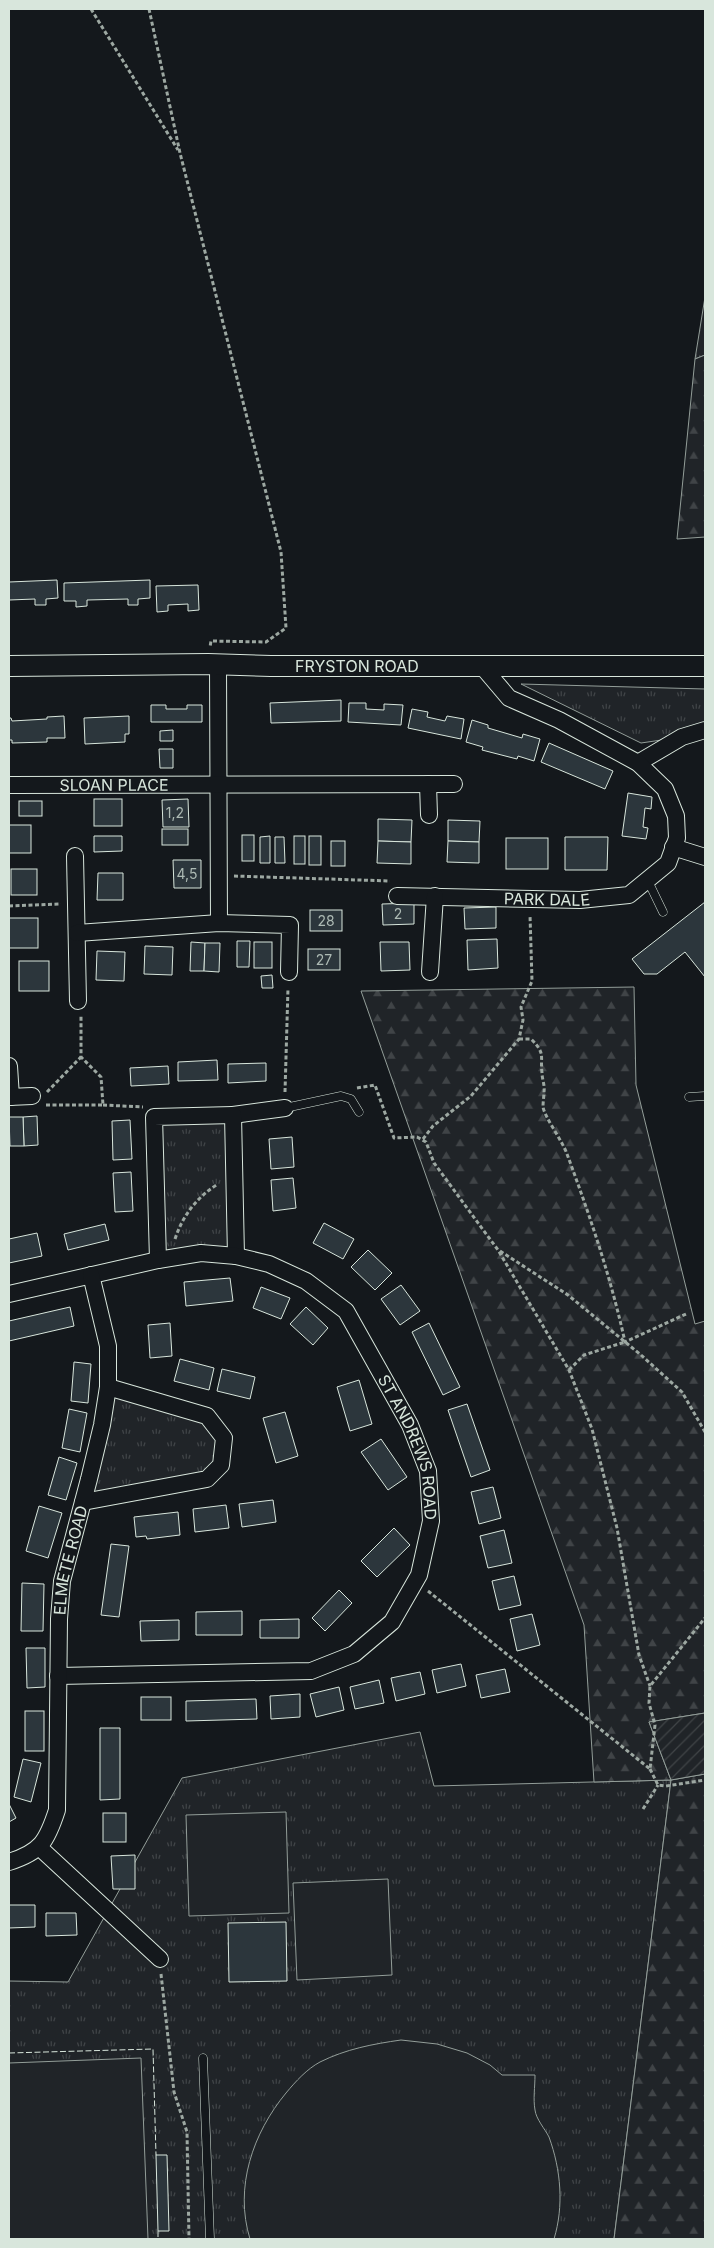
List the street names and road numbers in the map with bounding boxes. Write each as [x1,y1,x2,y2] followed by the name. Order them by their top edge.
[295,656,419,676] street label: FRYSTON ROAD
[59,775,169,795] street label: SLOAN PLACE
[504,888,591,910] street label: PARK DALE
[374,1371,441,1521] street label: ST ANDREWS ROAD
[49,1503,92,1616] street label: ELMETE ROAD

